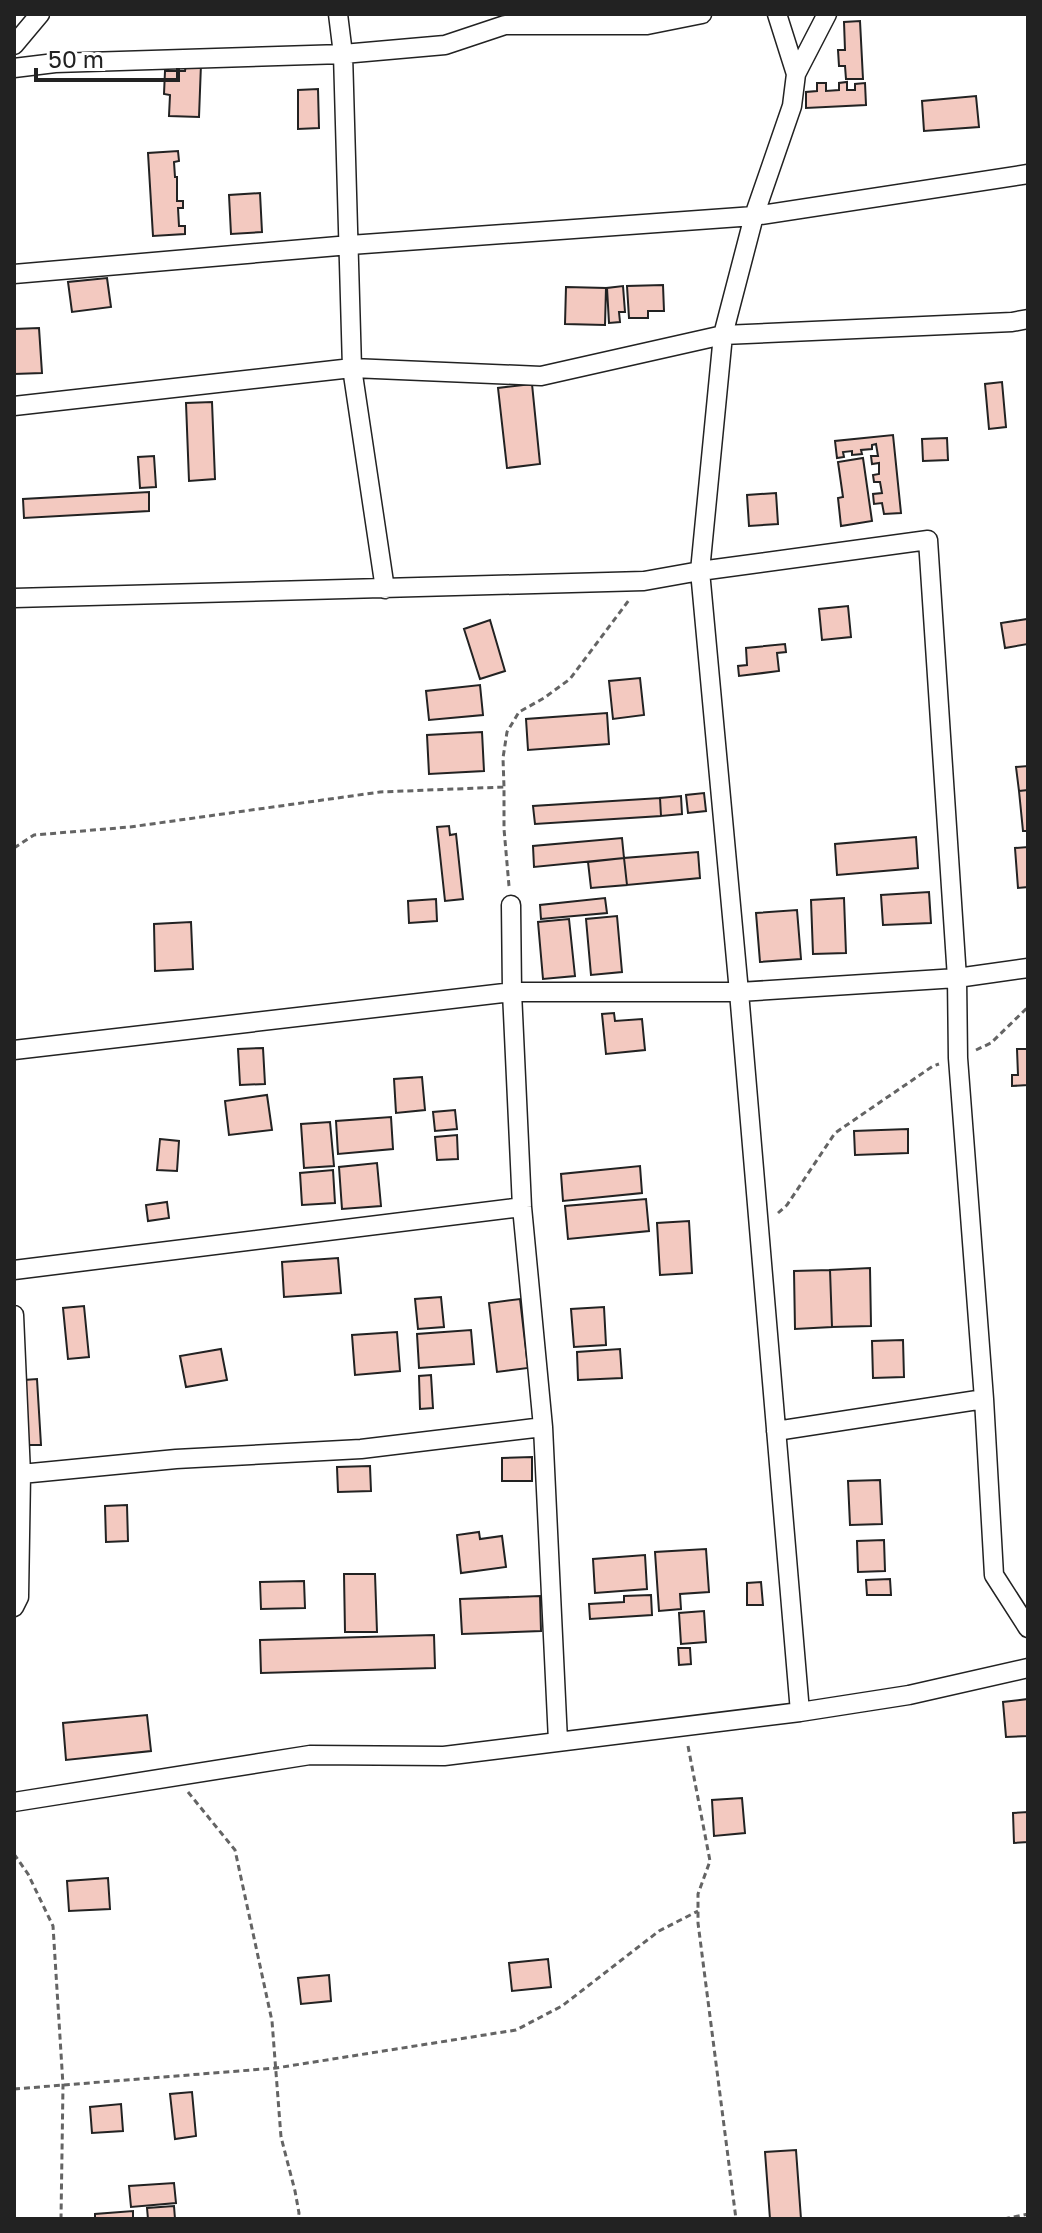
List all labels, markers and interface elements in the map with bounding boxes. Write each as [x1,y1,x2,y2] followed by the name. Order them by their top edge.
[36,32,178,82] scale bar
[48,44,104,73] text: 50 m

